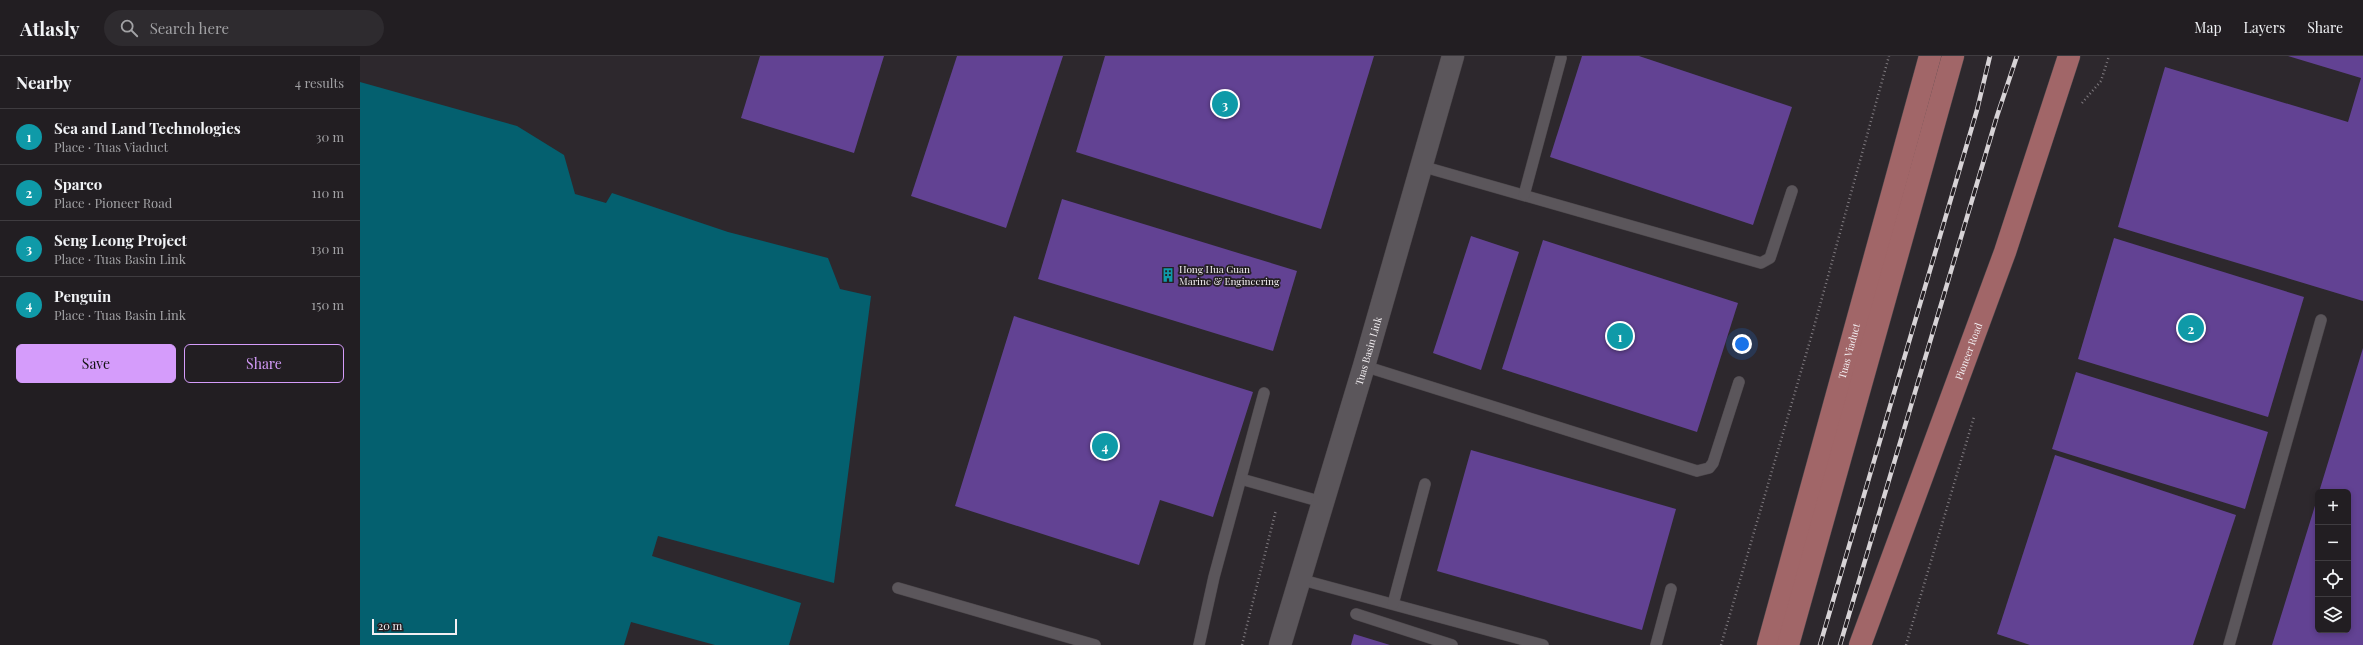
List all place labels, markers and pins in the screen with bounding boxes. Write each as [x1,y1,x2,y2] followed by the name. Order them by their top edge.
[1212,89,1238,119] pin: 3
[1179,262,1280,288] place label: Hong Hua Guan Marine & Engineering
[1160,267,1176,283] building icon: Hong Hua Guan Marine & Engineering
[2178,313,2204,343] pin: 2
[1607,321,1633,351] pin: 1
[1092,431,1118,461] pin: 4

